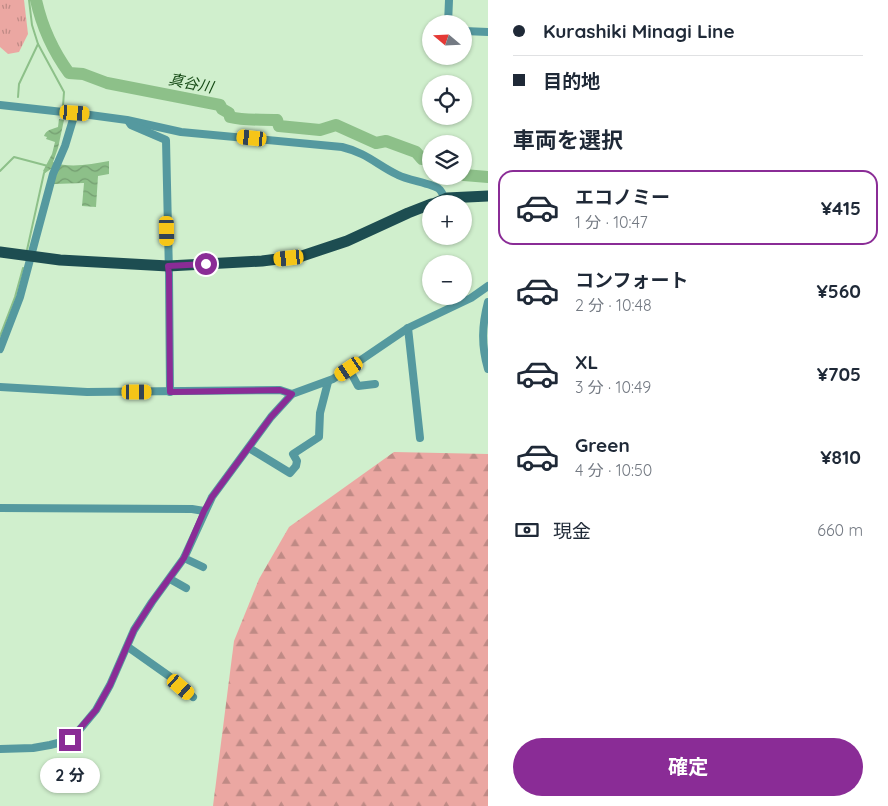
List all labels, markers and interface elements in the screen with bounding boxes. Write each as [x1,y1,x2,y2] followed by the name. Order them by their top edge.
[422,15,472,65] north arrow
[422,15,472,305] map controls
[543,19,735,43] text: Kurashiki Minagi Line
[167,69,217,97] water label: 真谷川
[543,69,600,93] text: 目的地
[422,75,472,125] button: locate
[59,104,90,122] car
[513,126,623,154] text: 車両を選択
[236,129,267,147] car
[422,135,472,185] button: layers
[515,185,560,230] icon: car
[575,185,670,209] text: エコノミー
[422,195,472,245] button: +
[821,196,861,220] text: ¥415
[575,212,648,232] text: 1 分 · 10:47
[159,216,174,246] car
[273,249,304,267] car
[195,253,217,275] route start
[422,255,472,305] button: −
[515,268,560,313] icon: car
[575,268,688,292] text: コンフォート
[817,279,861,303] text: ¥560
[575,295,652,315] text: 2 分 · 10:48
[575,350,598,374] text: XL
[515,351,560,396] icon: car
[332,354,365,384] car
[817,362,861,386] text: ¥705
[575,377,651,397] text: 3 分 · 10:49
[122,385,152,400] car
[575,433,630,457] text: Green
[515,434,560,479] icon: car
[820,445,861,469] text: ¥810
[575,460,652,480] text: 4 分 · 10:50
[513,516,541,544] icon: cash
[553,519,591,543] text: 現金
[817,520,863,540] text: 660 m
[164,671,197,703] car
[59,729,81,751] route end
[513,738,863,796] button: 確定
[40,758,100,792] callout: 2 分
[55,765,85,785] text: 2 分

